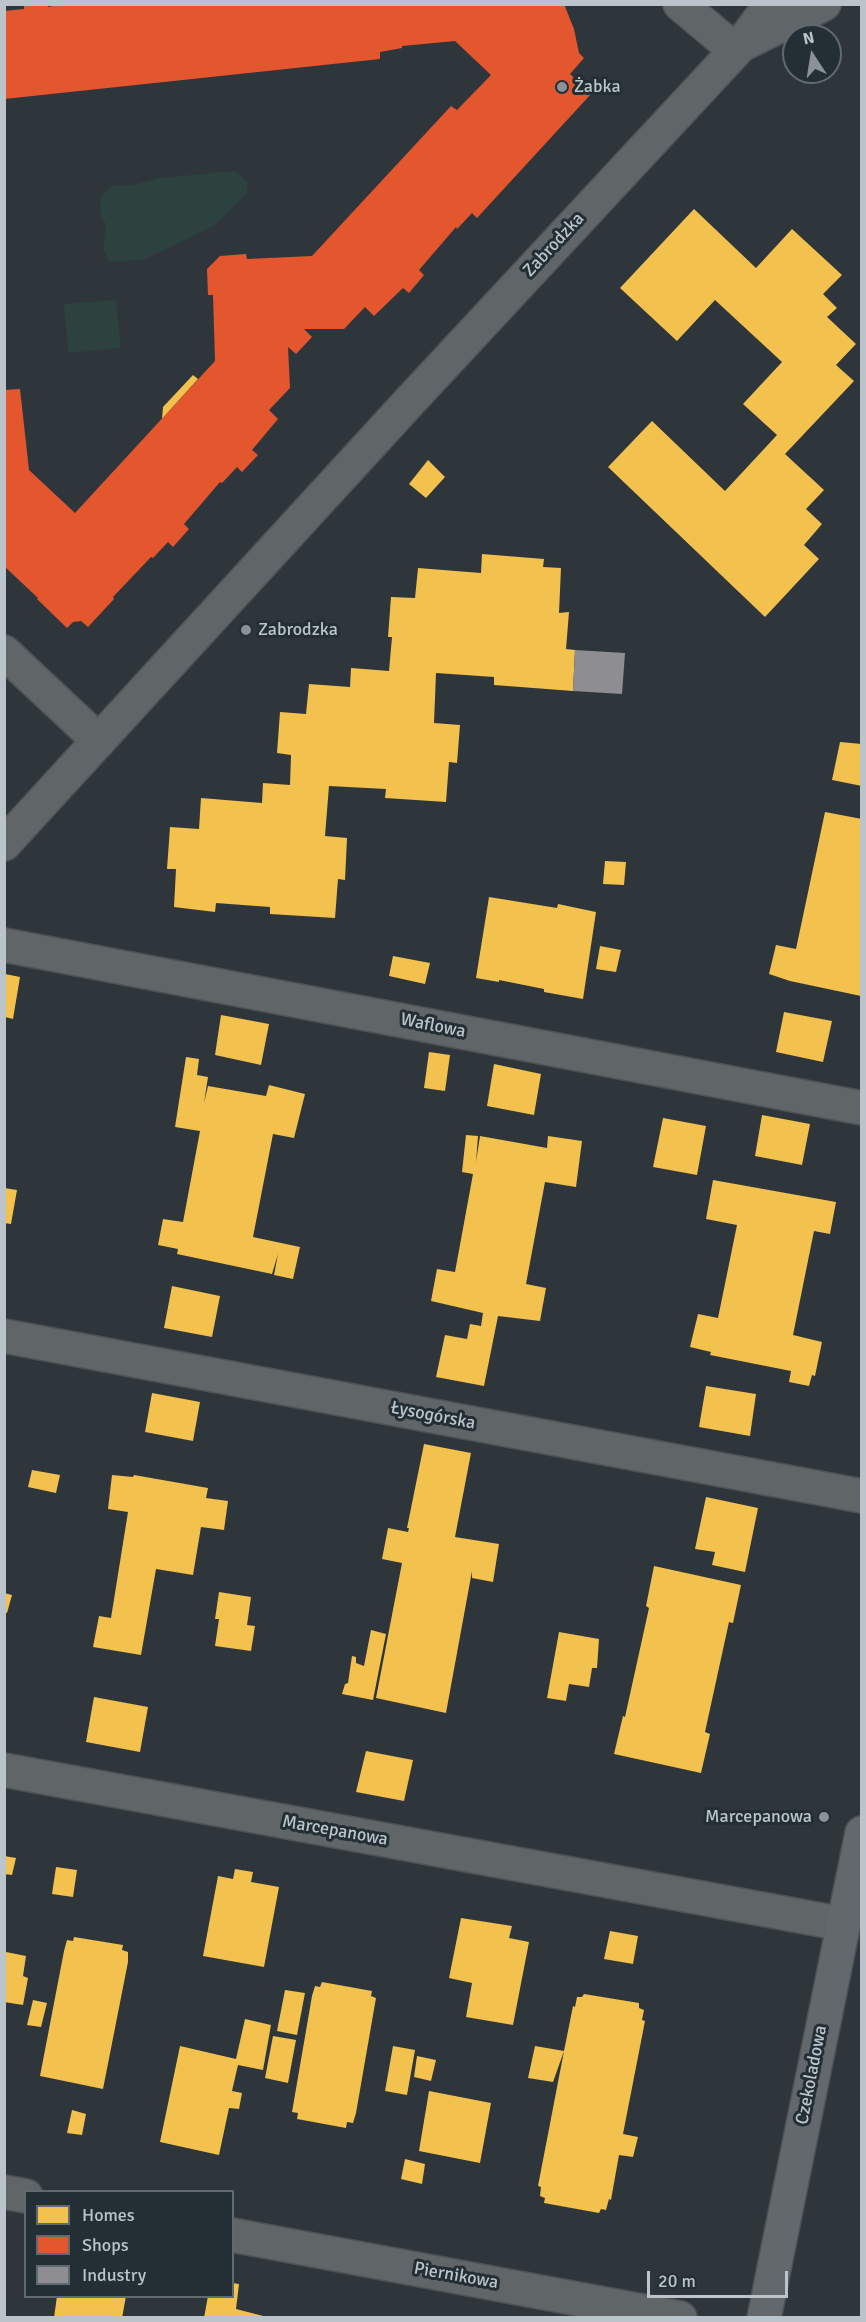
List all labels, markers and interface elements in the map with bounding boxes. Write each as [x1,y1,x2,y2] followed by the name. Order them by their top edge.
[782,24,842,84] north arrow
[801,27,816,49] text: N
[574,76,621,98] place label: Żabka
[555,80,569,94] marker: Żabka
[519,208,589,282] street label: Zabrodzka
[258,619,338,641] place label: Zabrodzka
[239,623,253,637] marker: Zabrodzka
[399,1009,467,1043] street label: Waflowa
[389,1397,477,1435] street label: Łysogórska
[705,1806,812,1828] place label: Marcepanowa
[817,1810,831,1824] marker: Marcepanowa
[280,1811,390,1851] street label: Marcepanowa
[792,2024,832,2126] street label: Czekoladowa
[24,2190,234,2298] legend
[82,2204,135,2226] text: Homes
[82,2234,129,2256] text: Shops
[412,2258,500,2294] street label: Piernikowa
[650,2259,791,2297] scale bar
[82,2264,146,2286] text: Industry
[658,2270,696,2292] text: 20 m

